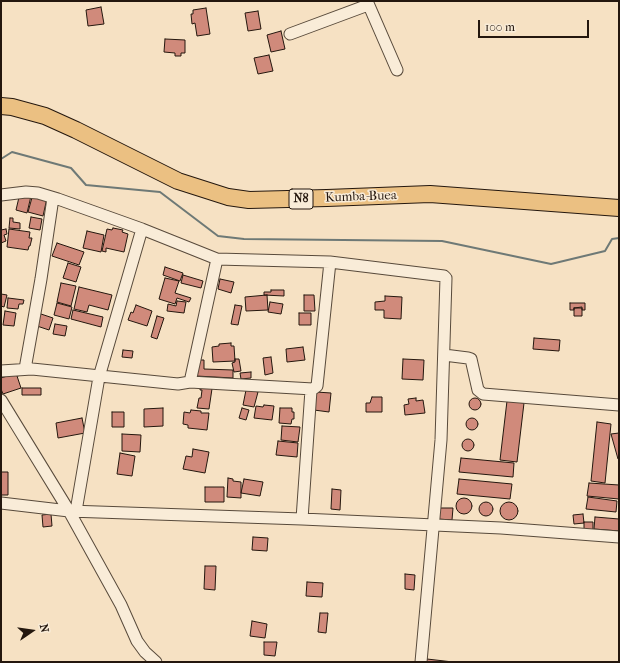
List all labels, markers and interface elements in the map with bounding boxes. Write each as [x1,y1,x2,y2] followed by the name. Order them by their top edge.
[480,12,591,38] scale bar
[485,20,515,34] text: 100 m
[325,188,397,206] street label: Kumba-Buea
[289,189,313,209] road number: N8
[12,611,52,651] north arrow
[37,623,51,634] text: N

